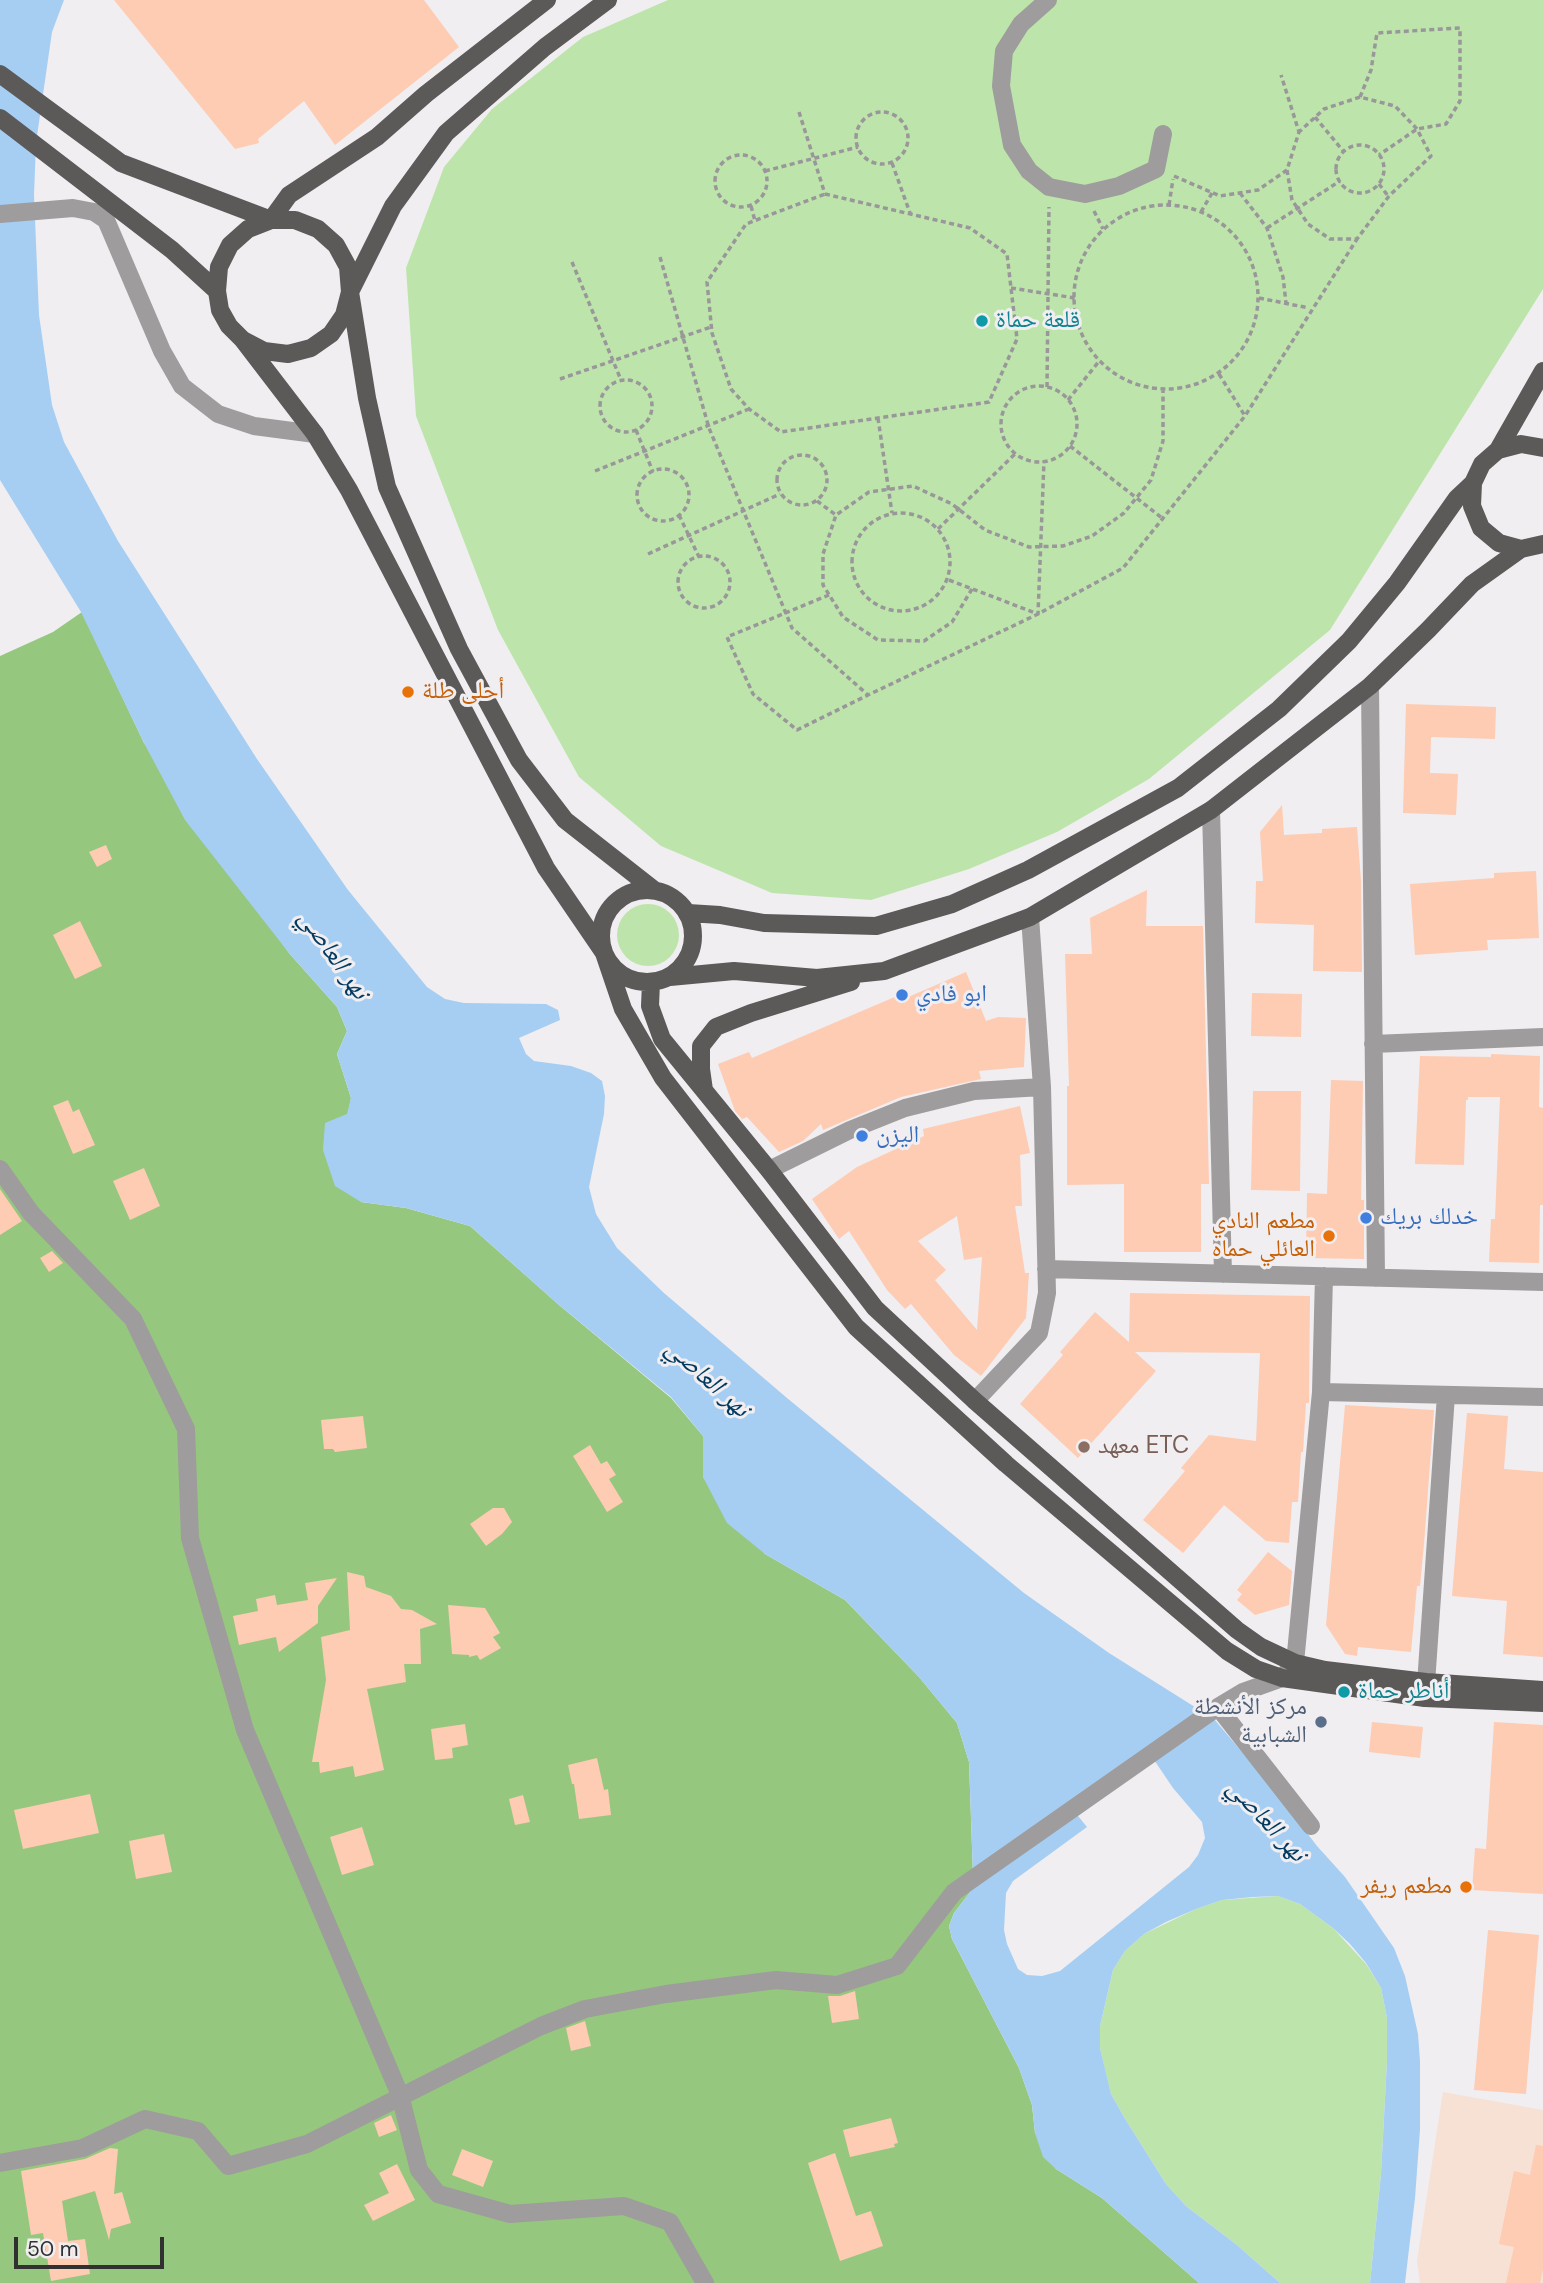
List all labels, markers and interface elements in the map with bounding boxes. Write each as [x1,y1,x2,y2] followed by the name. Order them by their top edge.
[996,307,1080,335] place label: قلعة حماة
[974,313,990,329] marker: قلعة حماة
[422,678,504,706] place label: أحلى طلة
[400,684,416,700] marker: أحلى طلة
[291,904,375,1006] water label: نهر العاصي
[916,981,987,1009] place label: ابو فادي
[894,987,910,1003] marker: ابو فادي
[876,1122,919,1150] place label: اليزن
[854,1128,870,1144] marker: اليزن
[1380,1204,1478,1232] place label: خدلك بريك
[1211,1208,1315,1264] place label: مطعم النادي العائلي حماه
[1358,1210,1374,1226] marker: خدلك بريك
[1321,1228,1337,1244] marker: مطعم النادي العائلي حماه
[659,1333,755,1425] water label: نهر العاصي
[1098,1433,1189,1461] place label: معهد ETC
[1076,1439,1092,1455] marker: معهد ETC
[1358,1678,1449,1706] place label: أناطر حماة
[1336,1684,1352,1700] marker: أناطر حماة
[1194,1694,1307,1750] place label: مركز الأنشطة الشبابية
[1313,1714,1329,1730] marker: مركز الأنشطة الشبابية
[1220,1773,1312,1869] water label: نهر العاصي
[1360,1873,1452,1901] place label: مطعم ريفر
[1458,1879,1474,1895] marker: مطعم ريفر
[18,2224,168,2268] scale bar
[27,2235,78,2263] text: 50 m

